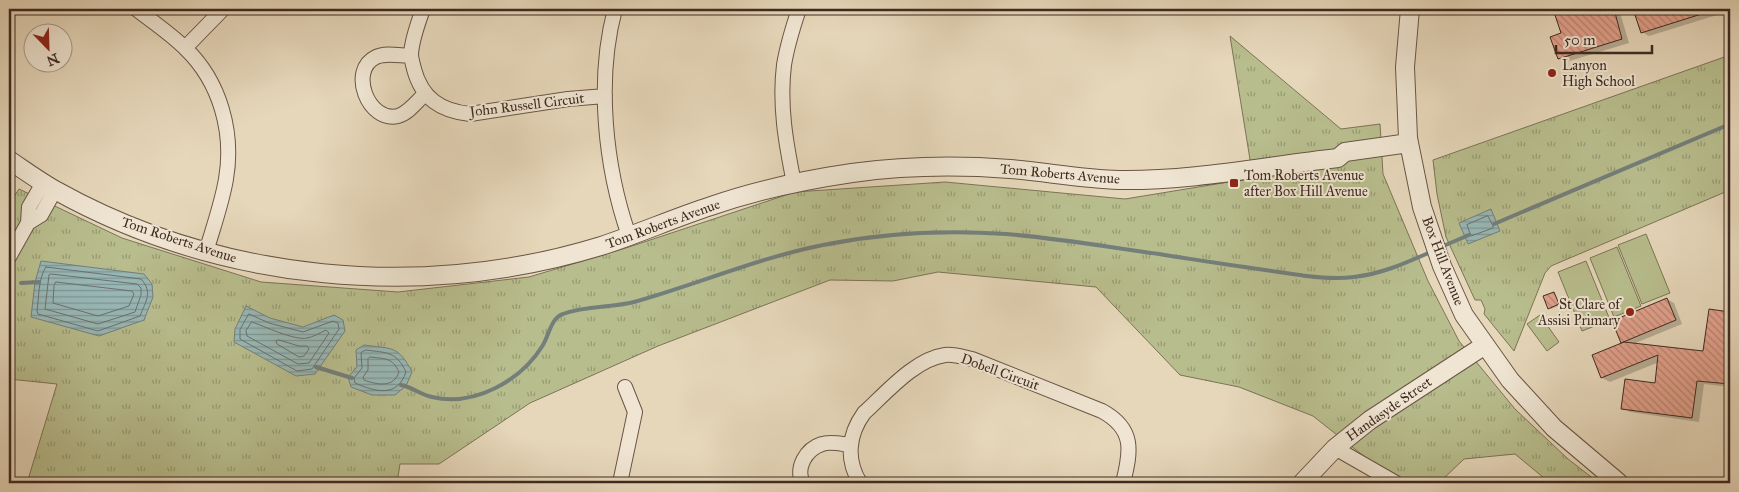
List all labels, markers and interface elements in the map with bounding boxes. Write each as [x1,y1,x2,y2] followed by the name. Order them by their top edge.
[22,22,72,72] north arrow
[1556,22,1653,54] scale bar
[1564,31,1596,49] text: 50 m
[44,49,62,70] text: N
[1562,57,1635,90] place label: Lanyon High School
[1546,67,1558,79] marker: Lanyon High School
[467,90,585,122] street label: John Russell Circuit
[999,160,1121,188] street label: Tom Roberts Avenue
[1244,167,1368,200] place label: Tom Roberts Avenue after Box Hill Avenue
[1228,177,1240,189] marker: Tom Roberts Avenue after Box Hill Avenue
[604,195,723,253] street label: Tom Roberts Avenue
[119,213,239,267] street label: Tom Roberts Avenue
[1418,214,1468,308] street label: Box Hill Avenue
[1537,296,1622,329] place label: St Clare of Assisi Primary
[1624,306,1636,318] marker: St Clare of Assisi Primary
[959,350,1042,394] street label: Dobell Circuit
[1343,373,1435,445] street label: Handasyde Street

